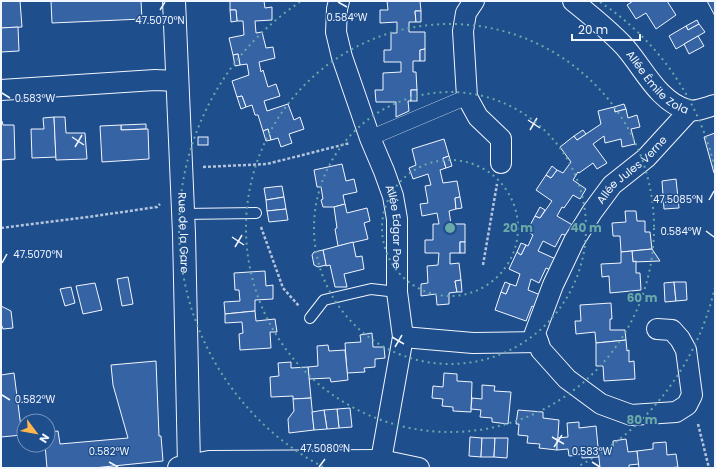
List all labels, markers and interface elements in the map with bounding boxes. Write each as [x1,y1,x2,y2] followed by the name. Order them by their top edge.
[326,10,368,25] text: 0.584°W
[135,13,185,28] text: 47.5070°N
[572,16,640,42] scale bar
[578,21,608,38] text: 20 m
[623,47,691,118] street label: Allée Émile Zola
[15,91,56,106] text: 0.583°W
[593,132,671,207] street label: Allée Jules Verne
[382,183,405,269] street label: Allée Edgar Poe
[174,192,193,273] street label: Rue de la Gare
[653,192,703,207] text: 47.5085°N
[503,219,533,236] text: 20 m
[570,219,602,236] text: 40 m
[443,221,457,235] centre of rings
[660,224,702,239] text: 0.584°W
[13,247,63,262] text: 47.5070°N
[627,289,658,306] text: 60 m
[15,392,56,407] text: 0.582°W
[627,411,658,428] text: 80 m
[16,413,56,453] north arrow
[36,431,53,446] text: N
[300,441,350,456] text: 47.5080°N
[89,444,130,459] text: 0.582°W
[572,444,613,459] text: 0.583°W

